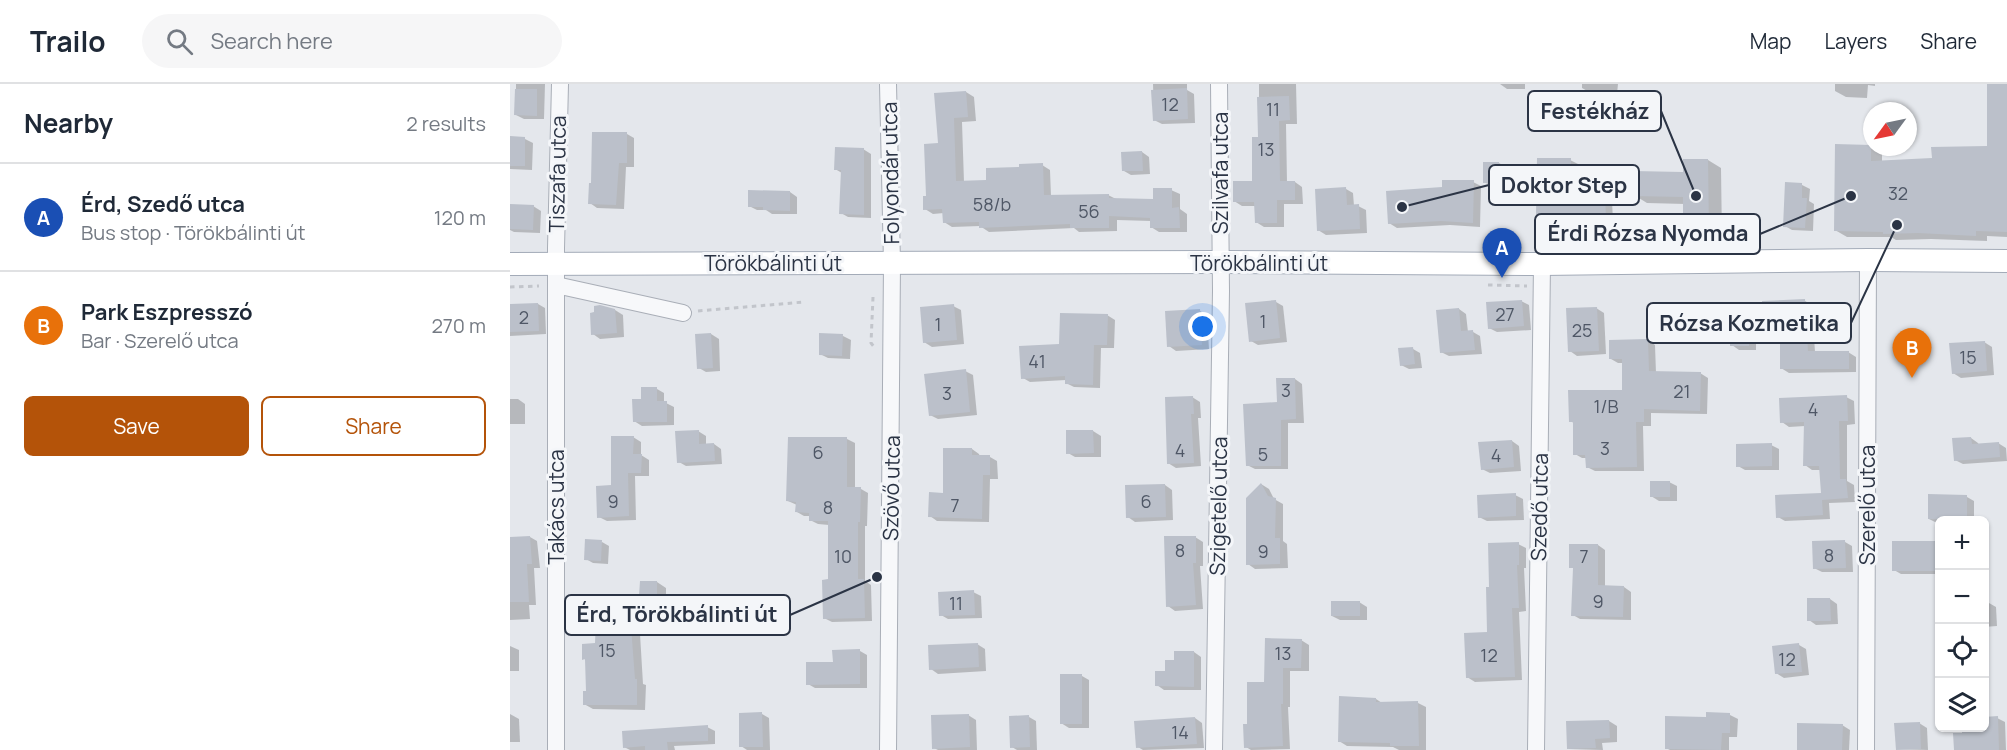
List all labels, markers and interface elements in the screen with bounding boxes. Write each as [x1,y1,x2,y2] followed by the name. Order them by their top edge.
[142,14,562,68] search box
[30,22,106,60] text: Trailo
[163,25,196,58] icon: search
[211,26,333,56] text: Search here
[1750,27,1791,55] text: Map
[1824,27,1887,55] text: Layers
[1920,27,1977,55] text: Share
[1528,91,1661,131] callout: Festékház
[1161,92,1179,116] house number: 12
[1540,96,1650,126] text: Festékház
[1266,97,1280,121] house number: 11
[875,101,905,245] street label: Folyondár utca
[1863,102,1917,156] north arrow
[24,105,113,141] text: Nearby
[406,110,486,137] text: 2 results
[1206,112,1234,234] street label: Szilvafa utca
[542,115,572,233] street label: Tiszafa utca
[1258,137,1274,161] house number: 13
[1489,165,1639,205] callout: Doktor Step
[1501,170,1627,200] text: Doktor Step
[1888,181,1908,205] house number: 32
[81,189,245,219] text: Érd, Szedő utca
[973,192,1011,216] house number: 58/b
[1078,199,1100,223] house number: 56
[37,204,50,231] text: A
[434,204,486,231] text: 120 m
[1535,214,1760,254] callout: Érdi Rózsa Nyomda
[1547,218,1749,248] text: Érdi Rózsa Nyomda
[81,219,306,246] text: Bus stop · Törökbálinti út
[1482,228,1522,278] pin: A
[704,249,842,277] street label: Törökbálinti út
[1190,249,1328,277] street label: Törökbálinti út
[81,297,253,327] text: Park Eszpresszó
[1495,302,1515,326] house number: 27
[1647,303,1851,343] callout: Rózsa Kozmetika
[519,305,529,329] house number: 2
[1659,308,1839,338] text: Rózsa Kozmetika
[1259,309,1267,333] house number: 1
[37,312,50,339] text: B
[431,312,486,339] text: 270 m
[934,312,942,336] house number: 1
[1188,312,1217,341] your location
[1572,318,1592,342] house number: 25
[81,327,239,354] text: Bar · Szerelő utca
[1892,328,1932,378] pin: B
[1959,345,1977,369] house number: 15
[1028,349,1046,373] house number: 41
[1281,378,1291,402] house number: 3
[1673,379,1691,403] house number: 21
[942,381,952,405] house number: 3
[1593,394,1619,418] house number: 1/B
[24,396,249,456] button: Save
[261,396,486,456] button: Share
[1808,397,1818,421] house number: 4
[876,435,906,541] street label: Szövő utca
[1203,436,1233,576] street label: Szigetelő utca
[1600,436,1610,460] house number: 3
[1175,438,1185,462] house number: 4
[812,440,824,464] house number: 6
[1258,442,1268,466] house number: 5
[1491,443,1501,467] house number: 4
[1853,445,1881,565] street label: Szerelő utca
[542,449,570,565] street label: Takács utca
[1524,453,1554,561] street label: Szedő utca
[607,489,619,513] house number: 9
[1140,489,1152,513] house number: 6
[950,493,960,517] house number: 7
[823,495,833,519] house number: 8
[1935,516,1989,732] map controls
[1935,516,1989,570] button: +
[1175,538,1185,562] house number: 8
[1257,539,1269,563] house number: 9
[1824,543,1834,567] house number: 8
[834,544,852,568] house number: 10
[1579,544,1589,568] house number: 7
[1935,570,1989,624] button: −
[1592,589,1604,613] house number: 9
[949,591,963,615] house number: 11
[565,595,790,635] callout: Érd, Törökbálinti út
[577,599,777,629] text: Érd, Törökbálinti út
[1935,624,1989,678] button: locate
[598,638,616,662] house number: 15
[1275,641,1291,665] house number: 13
[1480,643,1498,667] house number: 12
[1778,647,1796,671] house number: 12
[1935,678,1989,732] button: layers
[1171,720,1189,744] house number: 14

